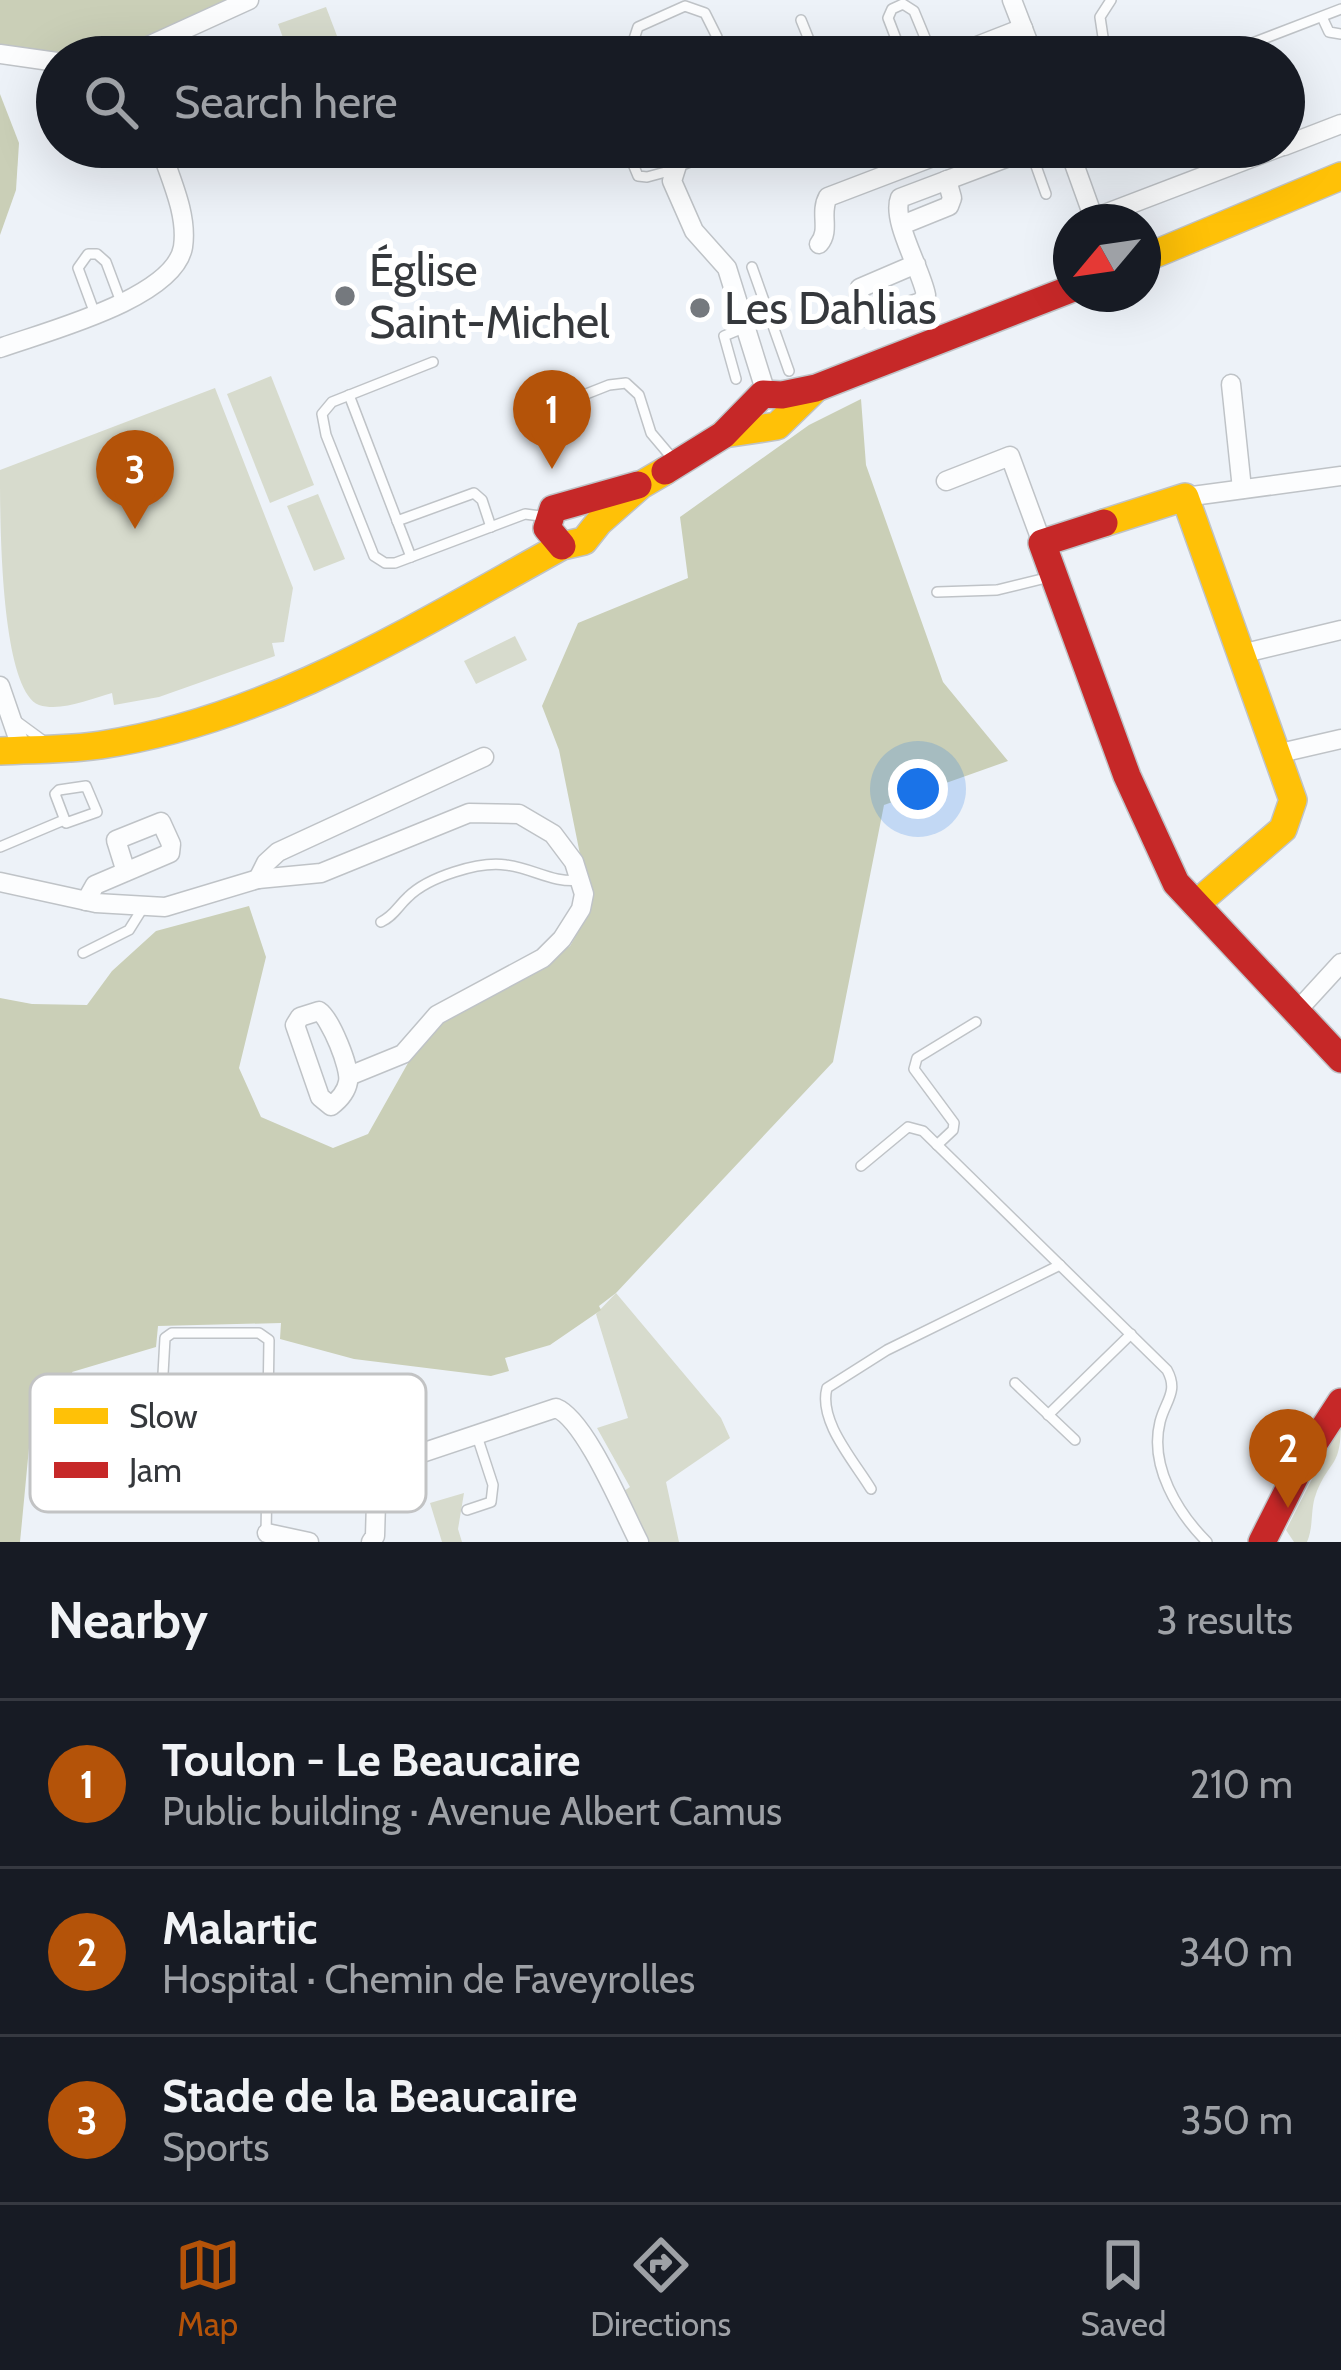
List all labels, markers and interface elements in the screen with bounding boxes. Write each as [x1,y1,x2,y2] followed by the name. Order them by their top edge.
[36,36,1305,168] search box
[78,69,144,135] icon: search
[174,75,398,129] text: Search here
[1053,204,1161,312] north arrow
[369,243,610,349] place label: Église Saint-Michel
[724,281,937,335] place label: Les Dahlias
[332,283,358,309] marker: Église Saint-Michel
[687,295,713,321] marker: Les Dahlias
[513,370,591,469] pin: 1
[96,430,174,529] pin: 3
[888,759,948,819] your location
[30,1374,426,1512] legend
[129,1396,198,1436] text: Slow
[1249,1409,1327,1508] pin: 2
[128,1450,182,1490] text: Jam
[48,1589,208,1651] text: Nearby
[1156,1596,1293,1644] text: 3 results
[162,1733,581,1787] text: Toulon - Le Beaucaire
[80,1760,94,1808] text: 1
[1190,1760,1293,1808] text: 210 m
[162,1787,782,1835] text: Public building · Avenue Albert Camus
[162,1901,317,1955] text: Malartic
[77,1928,97,1976] text: 2
[1179,1928,1293,1976] text: 340 m
[162,1955,695,2003] text: Hospital · Chemin de Faveyrolles
[162,2069,578,2123] text: Stade de la Beaucaire
[76,2096,98,2144] text: 3
[1181,2096,1293,2144] text: 350 m
[162,2123,269,2171] text: Sports
[175,2232,241,2344] tab: Map
[590,2232,731,2344] tab: Directions
[1081,2232,1166,2344] tab: Saved

